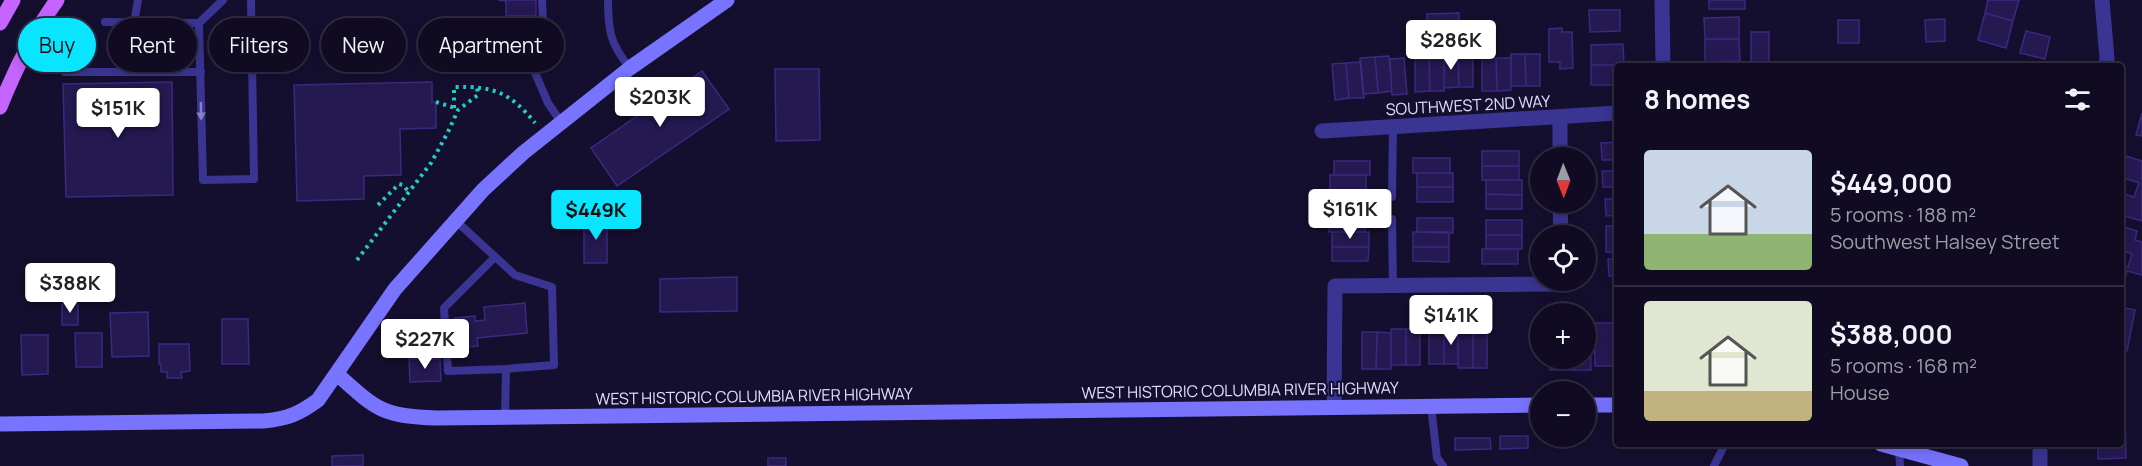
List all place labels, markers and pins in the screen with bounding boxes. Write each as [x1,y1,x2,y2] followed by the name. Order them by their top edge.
[1409,20,1493,71] pin: $286K
[618,77,702,128] pin: $203K
[76,88,160,139] pin: $151K
[1308,189,1392,240] pin: $161K
[554,190,638,241] pin: $449K
[28,263,112,314] pin: $388K
[1409,295,1493,346] pin: $141K
[383,319,467,370] pin: $227K

